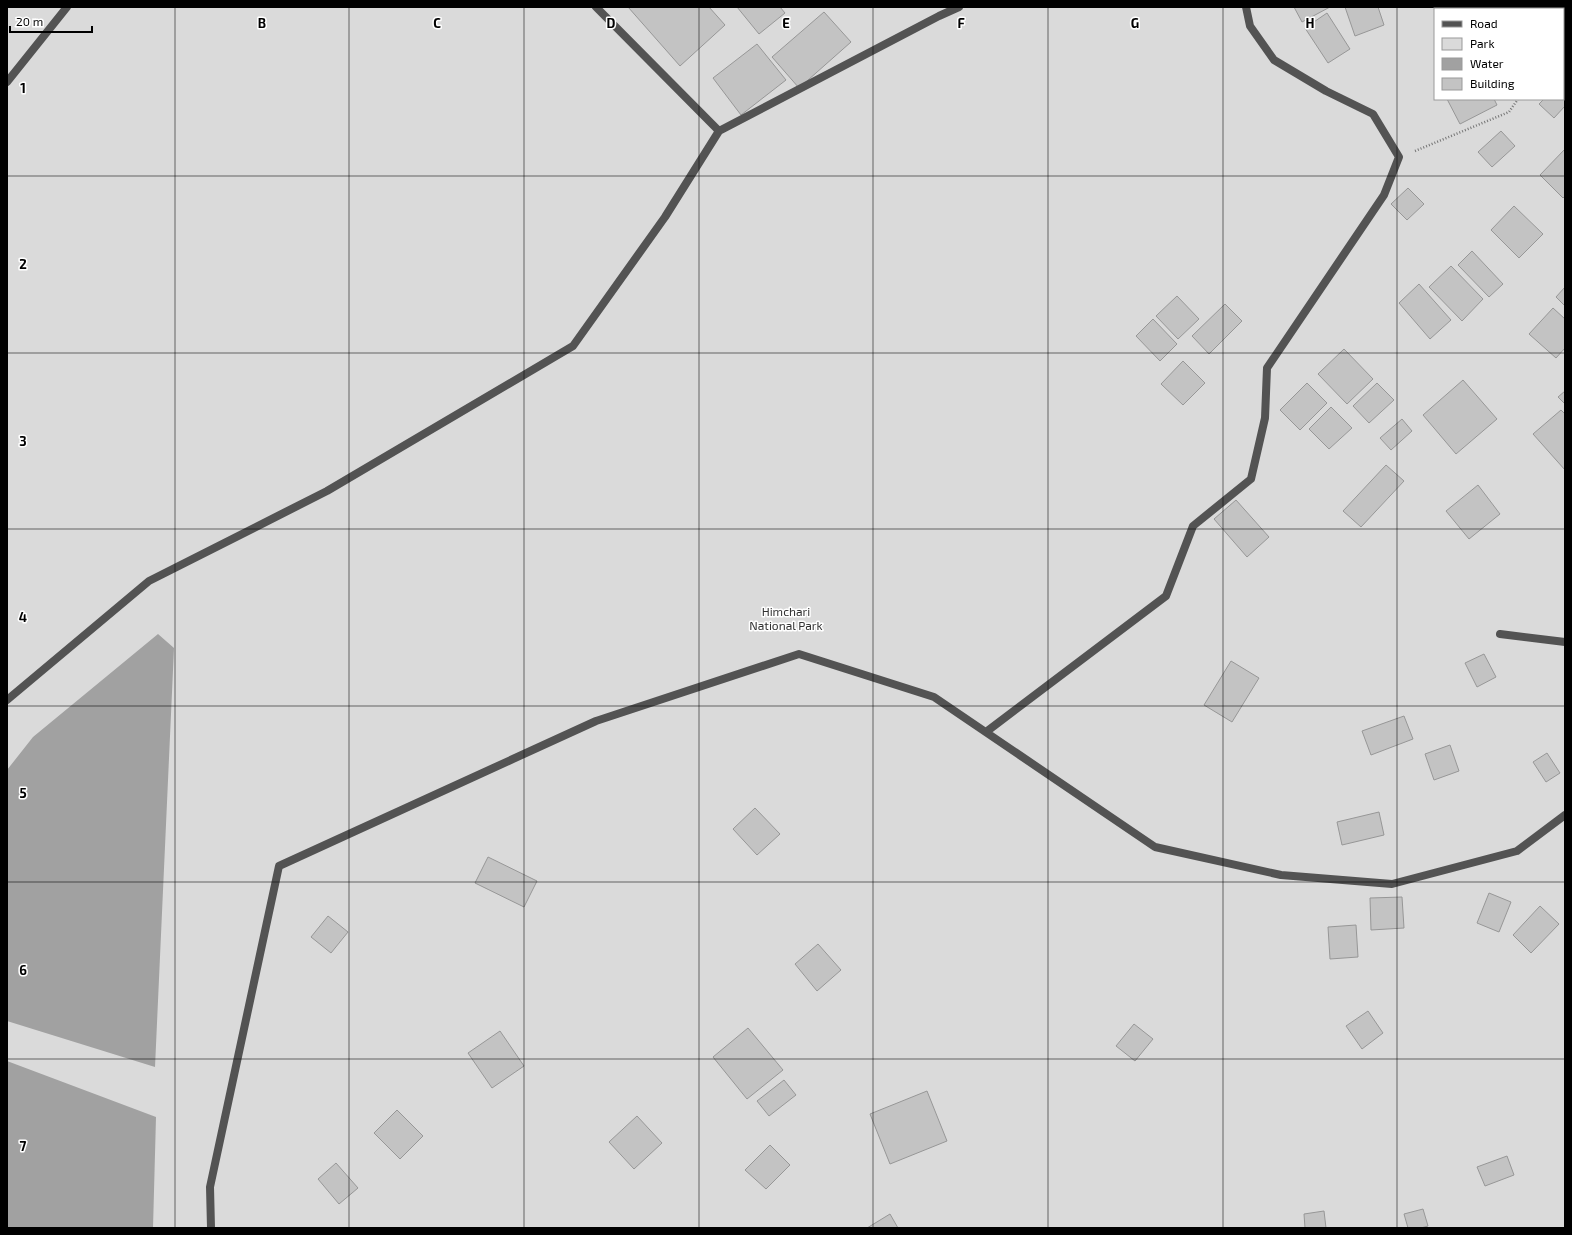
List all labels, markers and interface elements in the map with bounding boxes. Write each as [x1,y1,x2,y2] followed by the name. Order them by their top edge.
[10,8,92,34] scale bar
[1434,8,1564,100] legend
[16,14,43,28] text: 20 m
[258,15,266,31] text: B
[433,15,441,31] text: C
[607,15,616,31] text: D
[782,15,790,31] text: E
[957,15,965,31] text: F
[1131,15,1139,31] text: G
[1306,15,1315,31] text: H
[1470,16,1498,30] text: Road
[1470,36,1495,50] text: Park
[1470,56,1504,70] text: Water
[1470,76,1515,90] text: Building
[20,80,26,96] text: 1
[19,256,27,272] text: 2
[19,433,27,449] text: 3
[749,604,823,632] park label: Himchari National Park
[19,609,27,625] text: 4
[19,785,27,801] text: 5
[19,962,27,978] text: 6
[20,1138,27,1154] text: 7

